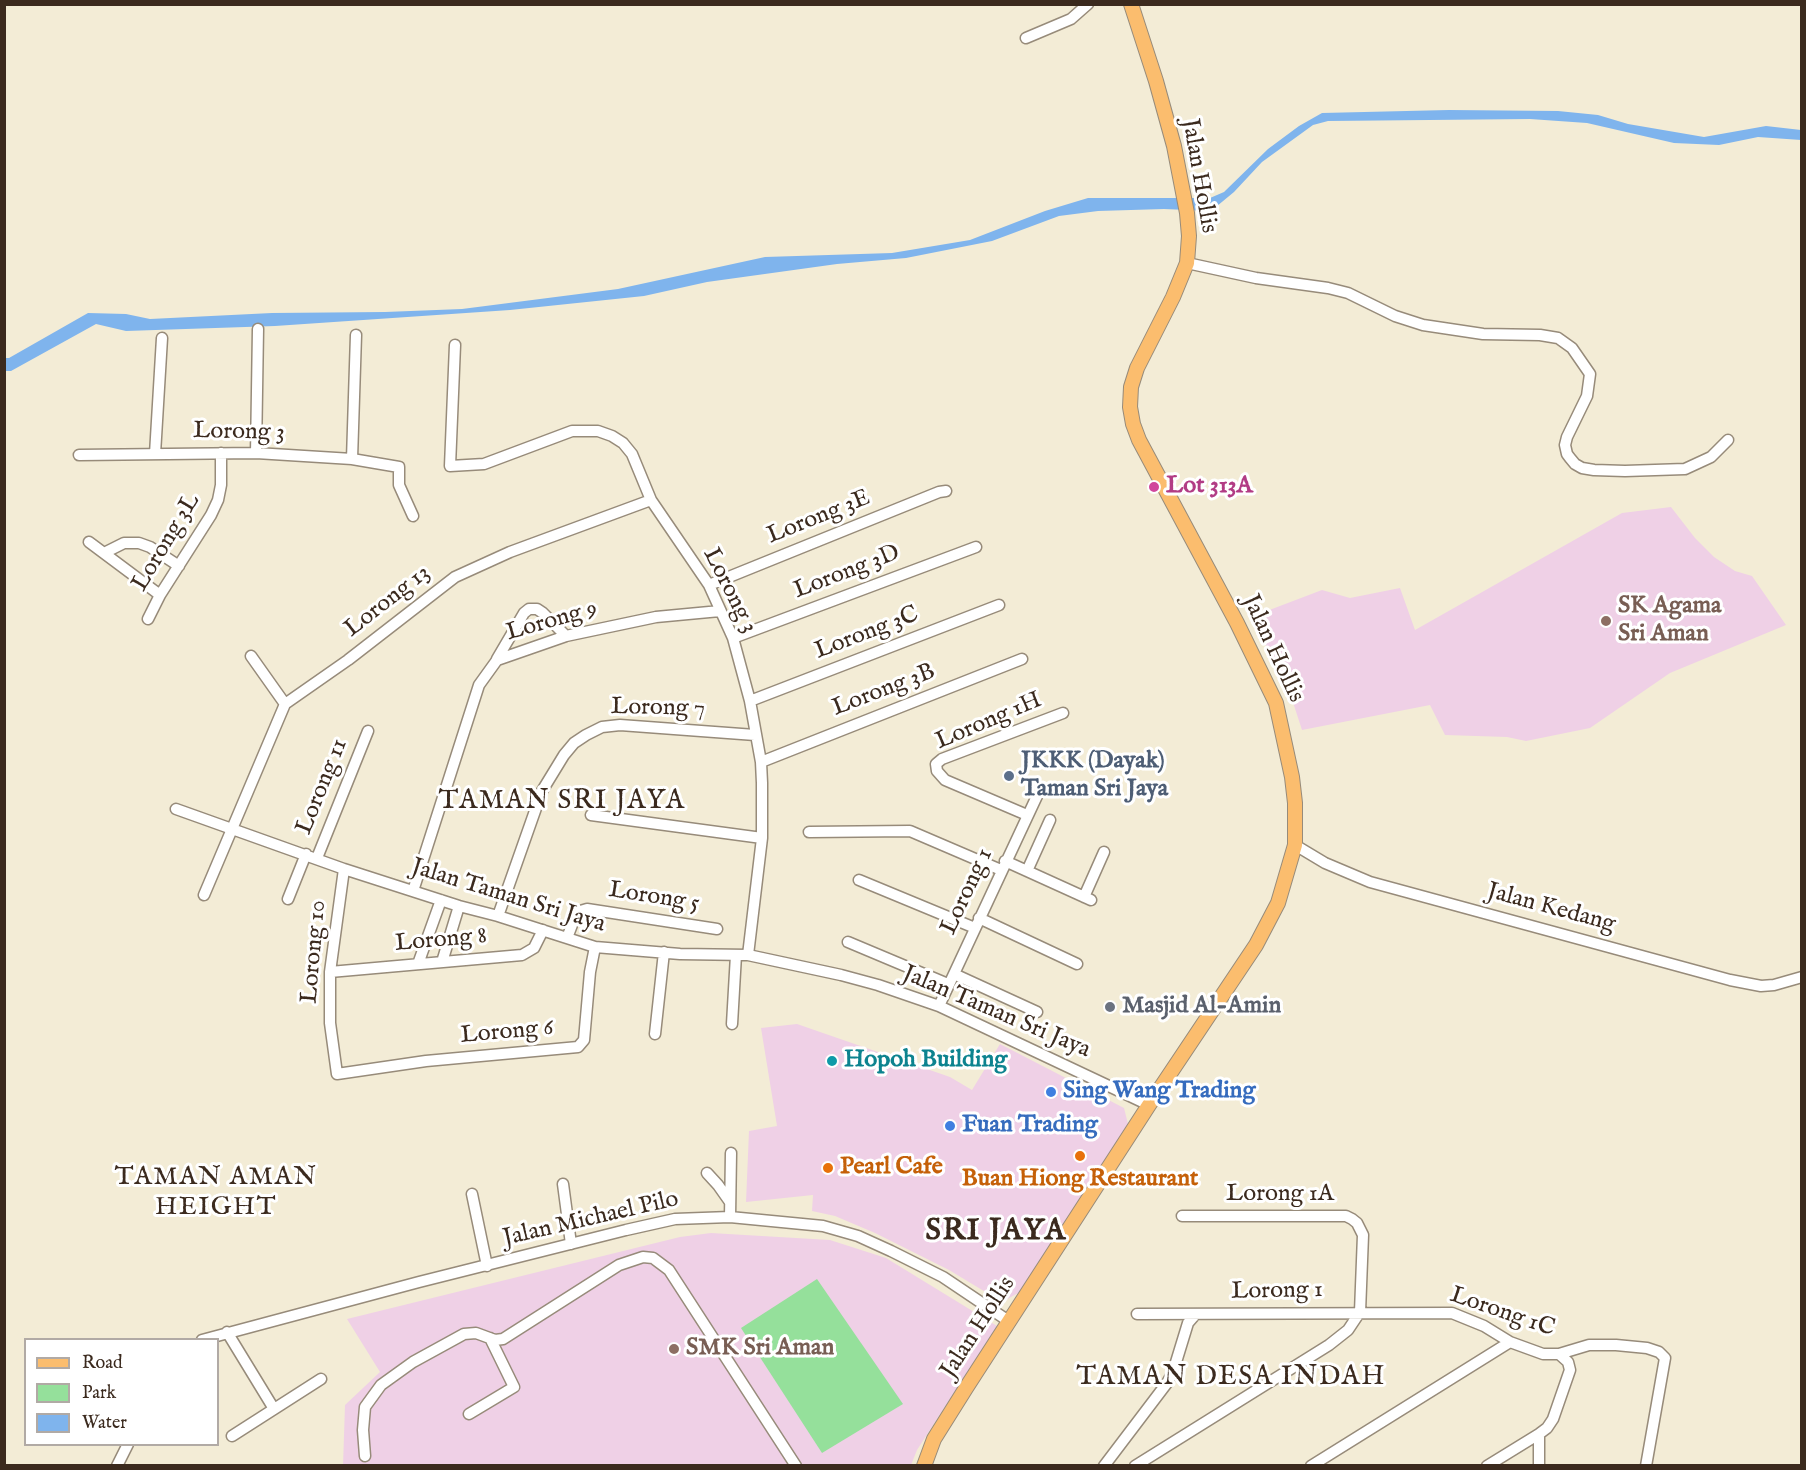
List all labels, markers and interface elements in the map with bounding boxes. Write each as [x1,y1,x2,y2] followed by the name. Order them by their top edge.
[1174,117,1222,235] street label: Jalan Hollis
[193,418,285,448] street label: Lorong 3
[1166,473,1253,501] place label: Lot 313A
[1147,480,1161,494] marker: Lot 313A
[763,484,875,552] street label: Lorong 3E
[127,489,207,597] street label: Lorong 3L
[790,540,904,606] street label: Lorong 3D
[695,544,763,638] street label: Lorong 3
[339,560,437,644] street label: Lorong 13
[1235,591,1309,707] street label: Jalan Hollis
[1618,593,1721,649] place label: SK Agama Sri Aman
[503,595,601,649] street label: Lorong 9
[811,601,923,667] street label: Lorong 3C
[1599,614,1613,628] marker: SK Agama Sri Aman
[829,658,939,724] street label: Lorong 3B
[932,687,1046,757] street label: Lorong 1H
[611,694,705,724] street label: Lorong 7
[291,735,355,839] street label: Lorong 11
[1021,748,1168,804] place label: JKKK (Dayak) Taman Sri Jaya
[1002,769,1016,783] marker: JKKK (Dayak) Taman Sri Jaya
[438,786,686,818] district label: TAMAN SRI JAYA
[936,844,1000,940] street label: Lorong 1
[407,854,609,940] street label: Jalan Taman Sri Jaya
[607,877,701,919] street label: Lorong 5
[1484,878,1618,940] street label: Jalan Kedang
[296,899,334,1005] street label: Lorong 10
[394,923,488,959] street label: Lorong 8
[898,960,1094,1066] street label: Jalan Taman Sri Jaya
[1122,993,1281,1021] place label: Masjid Al-Amin
[1103,1000,1117,1014] marker: Masjid Al-Amin
[459,1015,555,1051] street label: Lorong 6
[844,1047,1007,1075] place label: Hopoh Building
[825,1054,839,1068] marker: Hopoh Building
[1063,1078,1255,1106] place label: Sing Wang Trading
[1044,1085,1058,1099] marker: Sing Wang Trading
[962,1112,1098,1140] place label: Fuan Trading
[943,1119,957,1133] marker: Fuan Trading
[1073,1149,1087,1163] marker: Buan Hiong Restaurant
[840,1154,943,1182] place label: Pearl Cafe
[821,1161,835,1175] marker: Pearl Cafe
[114,1163,318,1224] district label: TAMAN AMAN HEIGHT
[962,1166,1198,1194] place label: Buan Hiong Restaurant
[1226,1181,1334,1209] street label: Lorong 1A
[500,1186,682,1254] street label: Jalan Michael Pilo
[926,1215,1066,1251] district label: SRI JAYA
[935,1272,1023,1384] street label: Jalan Hollis
[1231,1277,1323,1307] street label: Lorong 1
[1446,1282,1558,1344] street label: Lorong 1C
[686,1335,834,1363] place label: SMK Sri Aman
[24,1338,219,1446] legend
[667,1342,681,1356] marker: SMK Sri Aman
[82,1352,123,1375] text: Road
[1076,1362,1386,1394] district label: TAMAN DESA INDAH
[82,1382,116,1405] text: Park
[82,1412,127,1435] text: Water

